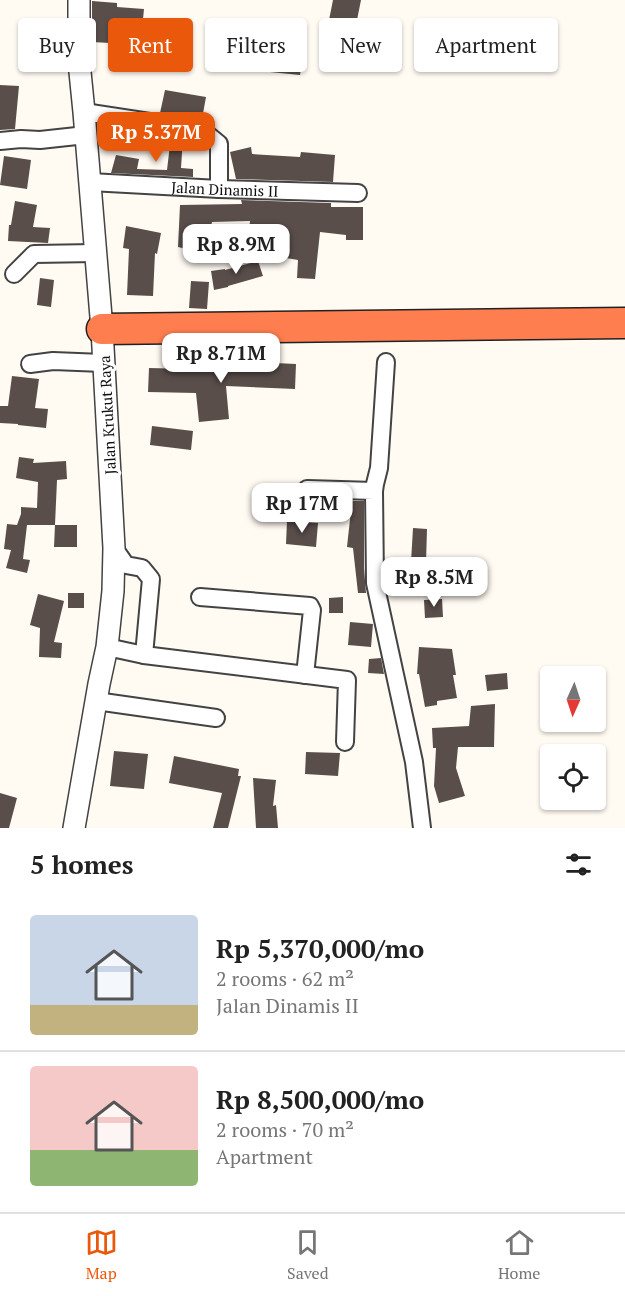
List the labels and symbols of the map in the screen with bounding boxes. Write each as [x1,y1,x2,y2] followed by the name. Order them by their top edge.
[94,112,218,163] pin: Rp 5.37M
[171,176,279,201] street label: Jalan Dinamis II
[181,224,291,275] pin: Rp 8.9M
[159,333,283,384] pin: Rp 8.71M
[94,355,120,475] street label: Jalan Krukut Raya
[253,483,351,534] pin: Rp 17M
[379,557,489,608] pin: Rp 8.5M
[540,666,606,732] north arrow

